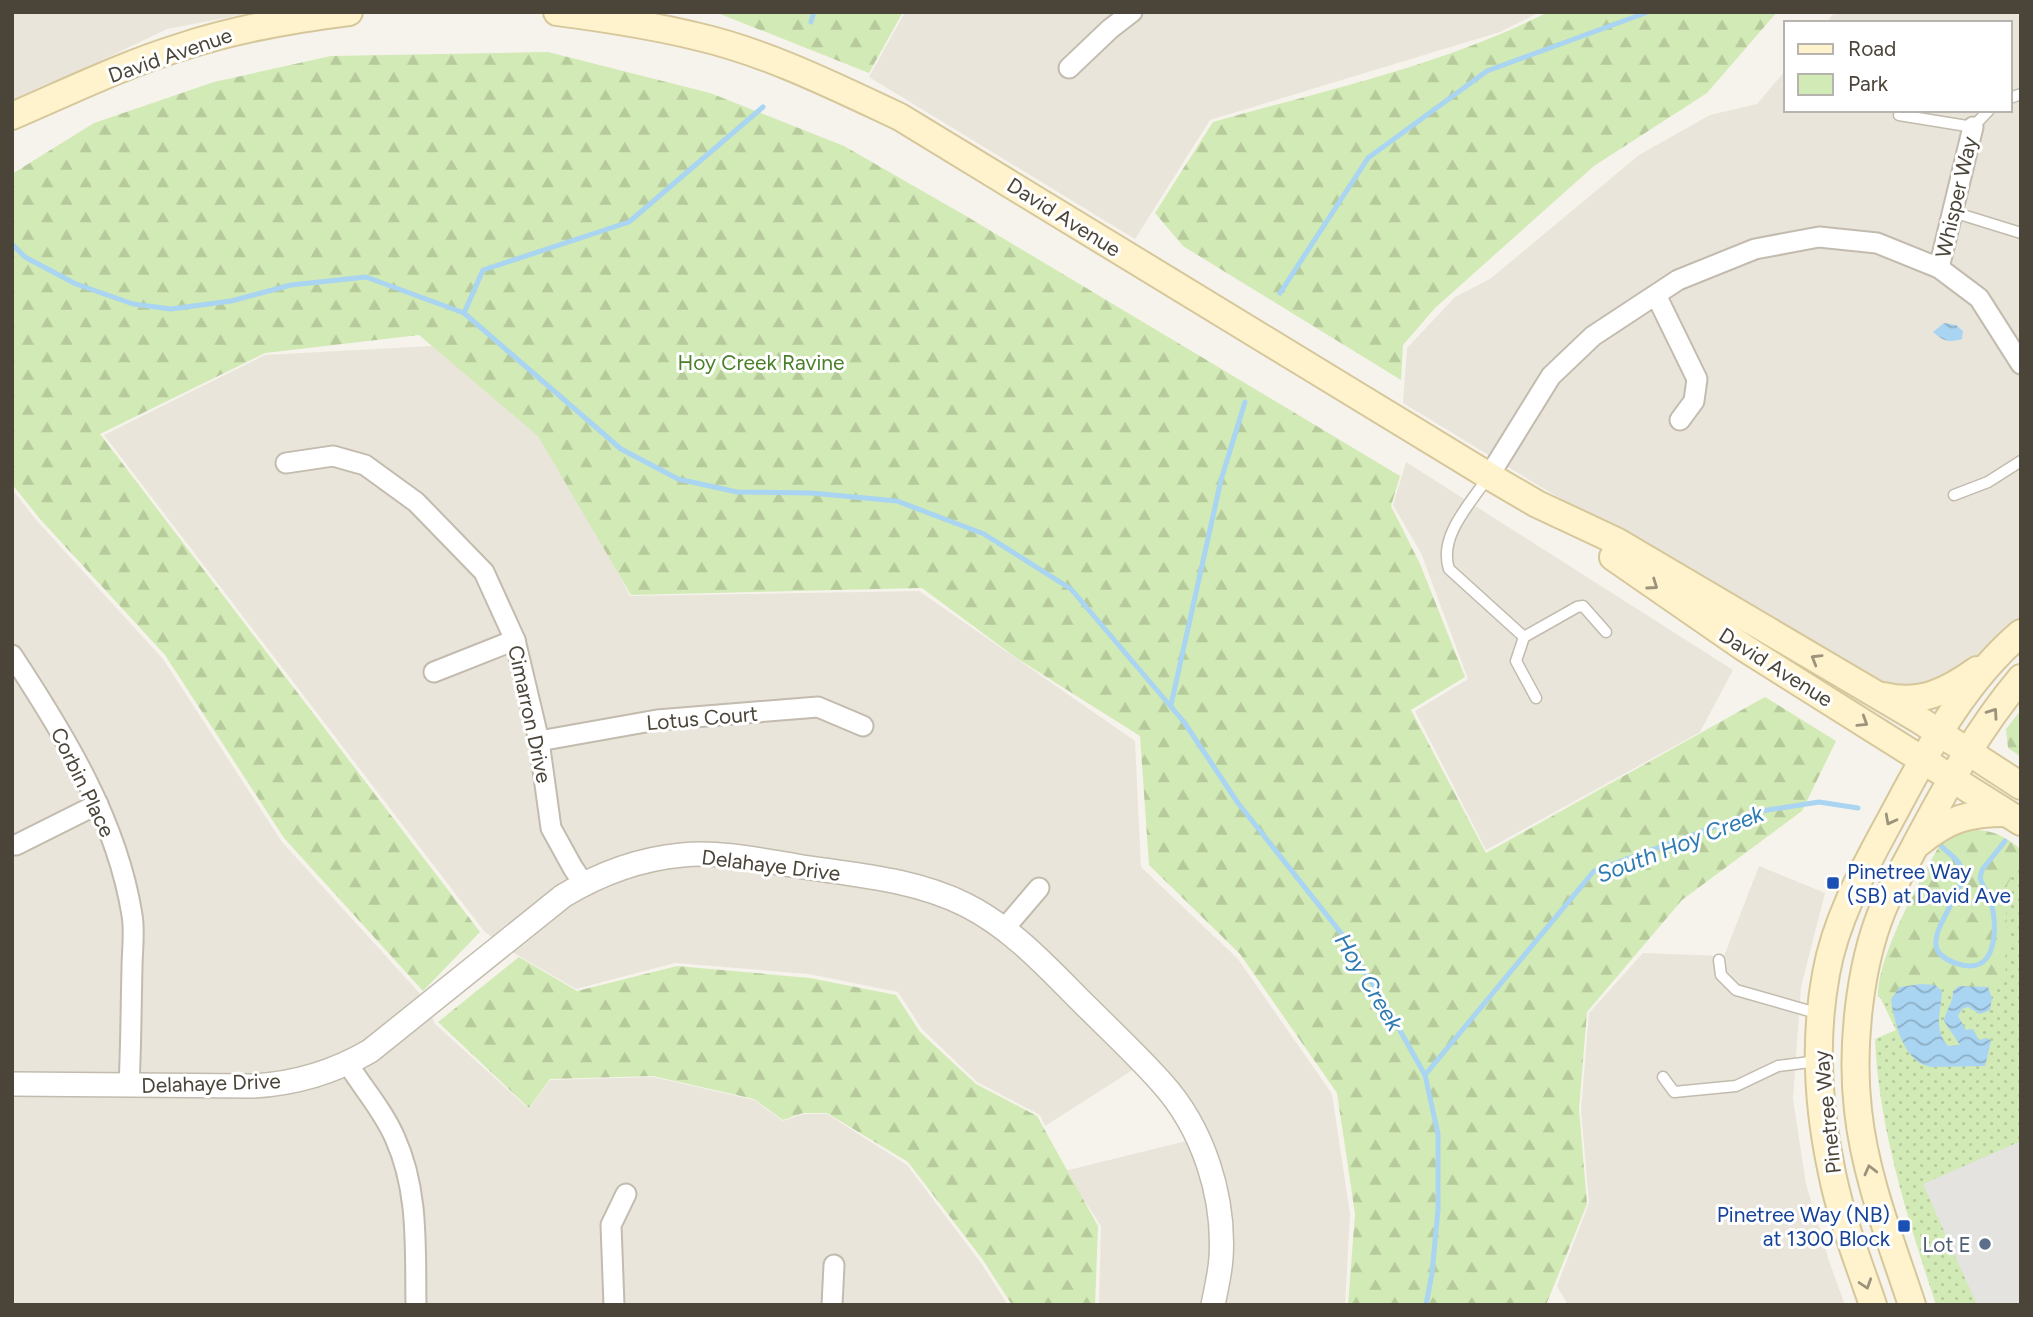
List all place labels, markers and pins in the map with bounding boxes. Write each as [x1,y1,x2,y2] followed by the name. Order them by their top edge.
[1847,859,2011,908] place label: Pinetree Way (SB) at David Ave
[1825,875,1841,891] marker: Pinetree Way (SB) at David Ave
[1717,1202,1891,1251] place label: Pinetree Way (NB) at 1300 Block
[1896,1218,1912,1234] marker: Pinetree Way (NB) at 1300 Block
[1922,1232,1971,1257] place label: Lot E
[1977,1236,1993,1252] marker: Lot E

